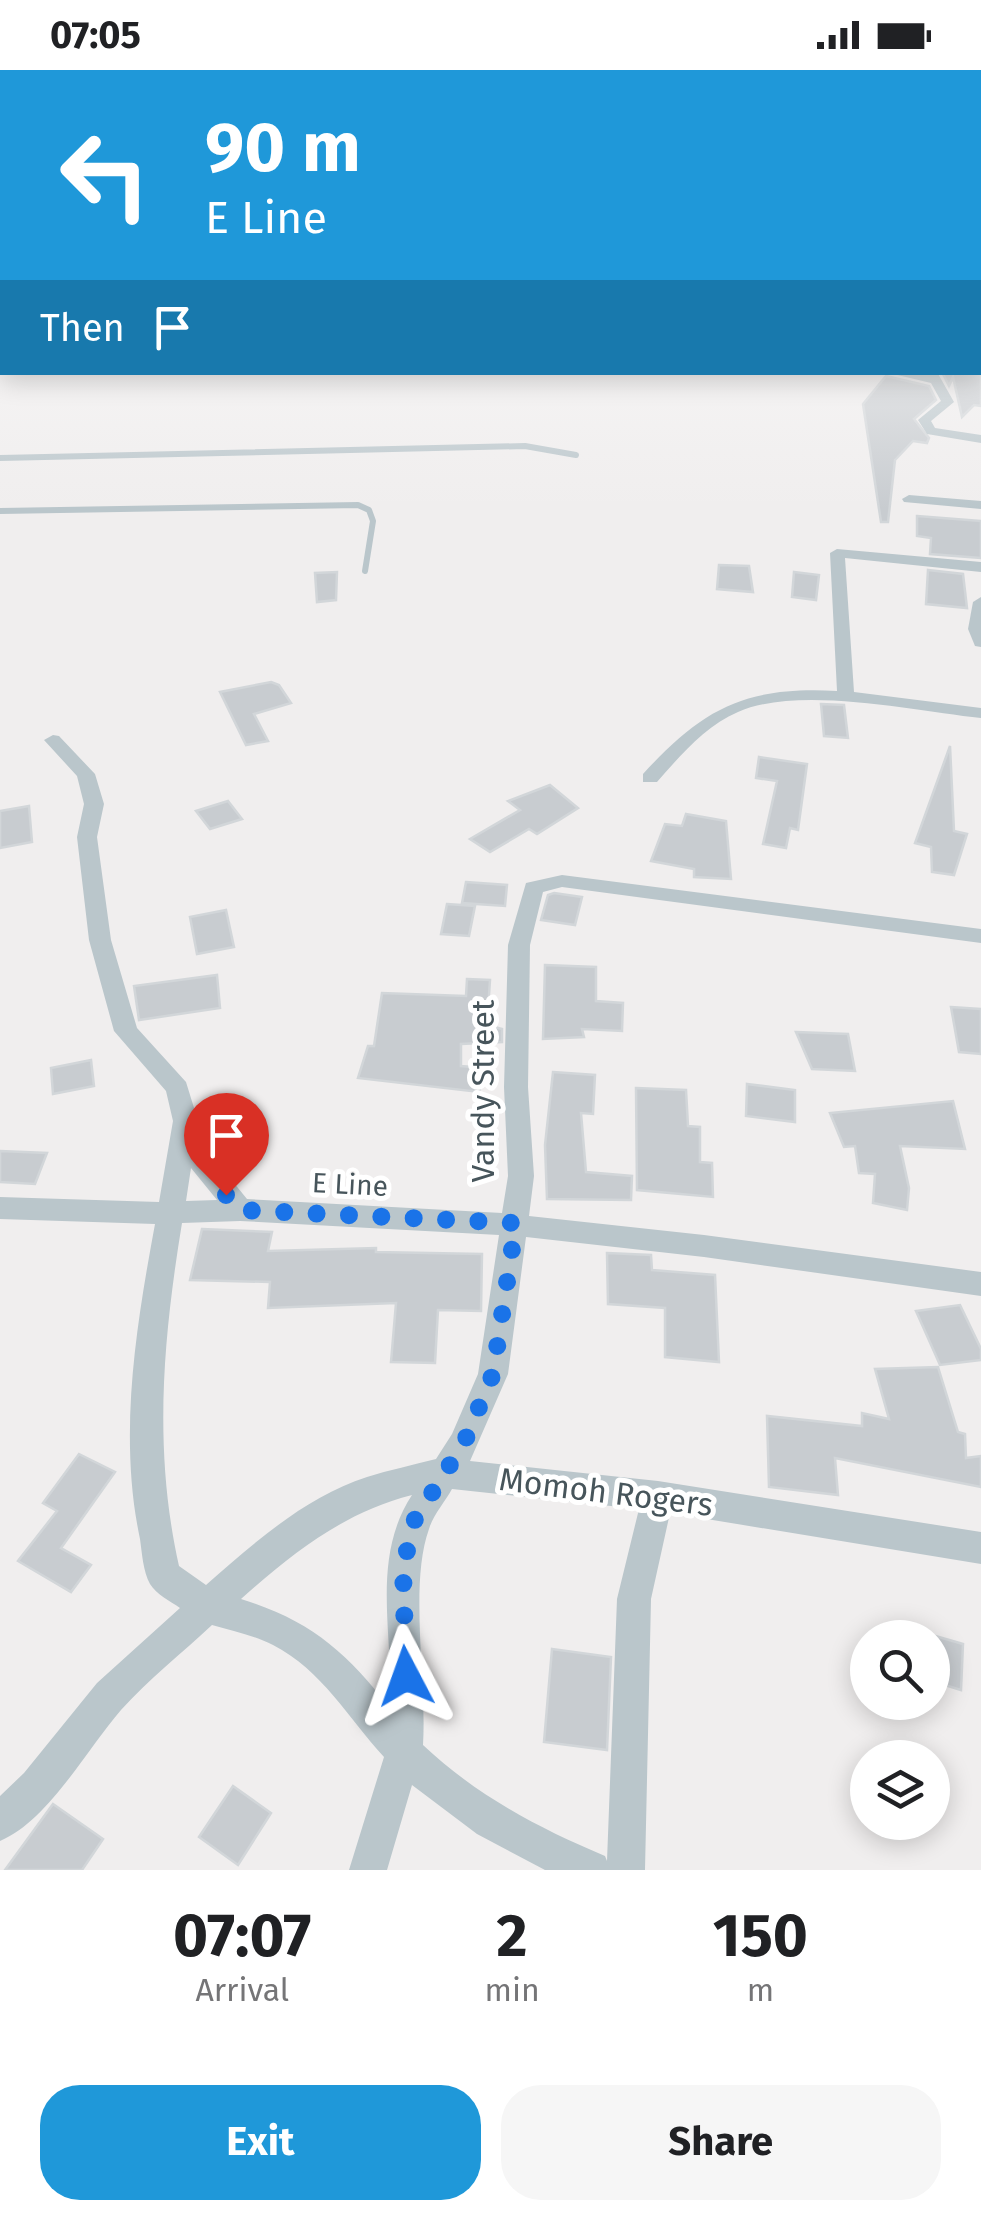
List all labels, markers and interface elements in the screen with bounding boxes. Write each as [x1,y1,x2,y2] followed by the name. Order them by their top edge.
[50,12,141,58] text: 07:05
[205,106,361,190] text: 90 m
[40,110,170,240] icon: left
[205,191,327,245] text: E Line
[145,300,200,355] icon: arrive
[40,305,125,351] text: Then
[464,999,502,1182] street label: Vandy Street
[184,1093,269,1196] pin
[199,1108,254,1163] icon: arrive
[311,1166,389,1203] street label: E Line
[497,1460,715,1524] street label: Momoh Rogers
[850,1620,950,1840] map controls
[850,1620,950,1720] button: search
[354,1624,458,1728] position arrow
[850,1740,950,1840] button: layers
[173,1900,311,1972] text: 07:07
[497,1900,528,1972] text: 2
[713,1900,808,1972] text: 150
[195,1971,289,2009] text: Arrival
[485,1971,540,2009] text: min
[747,1971,774,2009] text: m
[40,2085,481,2200] button: Exit
[501,2085,941,2200] button: Share

